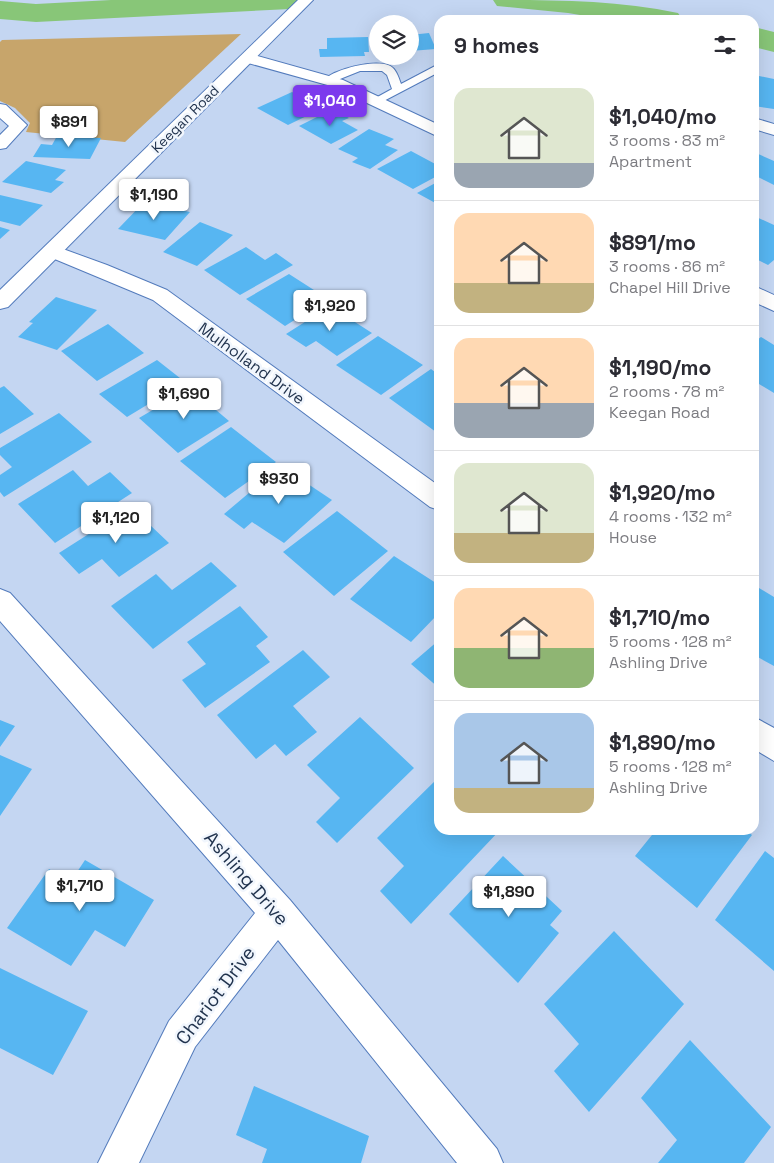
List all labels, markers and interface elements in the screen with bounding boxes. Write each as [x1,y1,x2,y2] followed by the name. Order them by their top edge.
[369,15,419,65] map controls
[369,15,419,65] button: layers
[711,31,739,59] icon: filters
[454,32,539,59] text: 9 homes
[147,81,223,157] street label: Keegan Road
[289,84,371,127] pin: $1,040
[304,90,356,111] text: $1,040
[609,103,717,130] text: $1,040/mo
[39,106,99,148] pin: $891
[494,108,554,168] icon: home
[51,111,87,132] text: $891
[609,130,725,151] text: 3 rooms · 83 m²
[609,151,692,172] text: Apartment
[113,178,195,221] pin: $1,190
[130,184,178,205] text: $1,190
[609,229,696,256] text: $891/mo
[494,233,554,293] icon: home
[609,256,725,277] text: 3 rooms · 86 m²
[609,277,731,298] text: Chapel Hill Drive
[289,290,371,332] pin: $1,920
[304,295,356,316] text: $1,920
[194,318,309,409] street label: Mulholland Drive
[609,354,711,381] text: $1,190/mo
[494,358,554,418] icon: home
[143,378,225,420] pin: $1,690
[609,381,724,402] text: 2 rooms · 78 m²
[158,383,210,404] text: $1,690
[609,402,710,423] text: Keegan Road
[249,462,309,505] pin: $930
[259,468,299,489] text: $930
[609,479,715,506] text: $1,920/mo
[494,483,554,543] icon: home
[75,502,157,544] pin: $1,120
[609,506,732,527] text: 4 rooms · 132 m²
[92,507,140,528] text: $1,120
[609,527,657,548] text: House
[609,604,710,631] text: $1,710/mo
[494,608,554,668] icon: home
[609,631,732,652] text: 5 rooms · 128 m²
[609,652,708,673] text: Ashling Drive
[609,729,716,756] text: $1,890/mo
[494,733,554,793] icon: home
[609,756,732,777] text: 5 rooms · 128 m²
[609,777,708,798] text: Ashling Drive
[199,826,294,931] street label: Ashling Drive
[39,870,121,912] pin: $1,710
[56,875,104,896] text: $1,710
[468,876,550,918] pin: $1,890
[483,881,535,902] text: $1,890
[170,941,261,1050] street label: Chariot Drive

